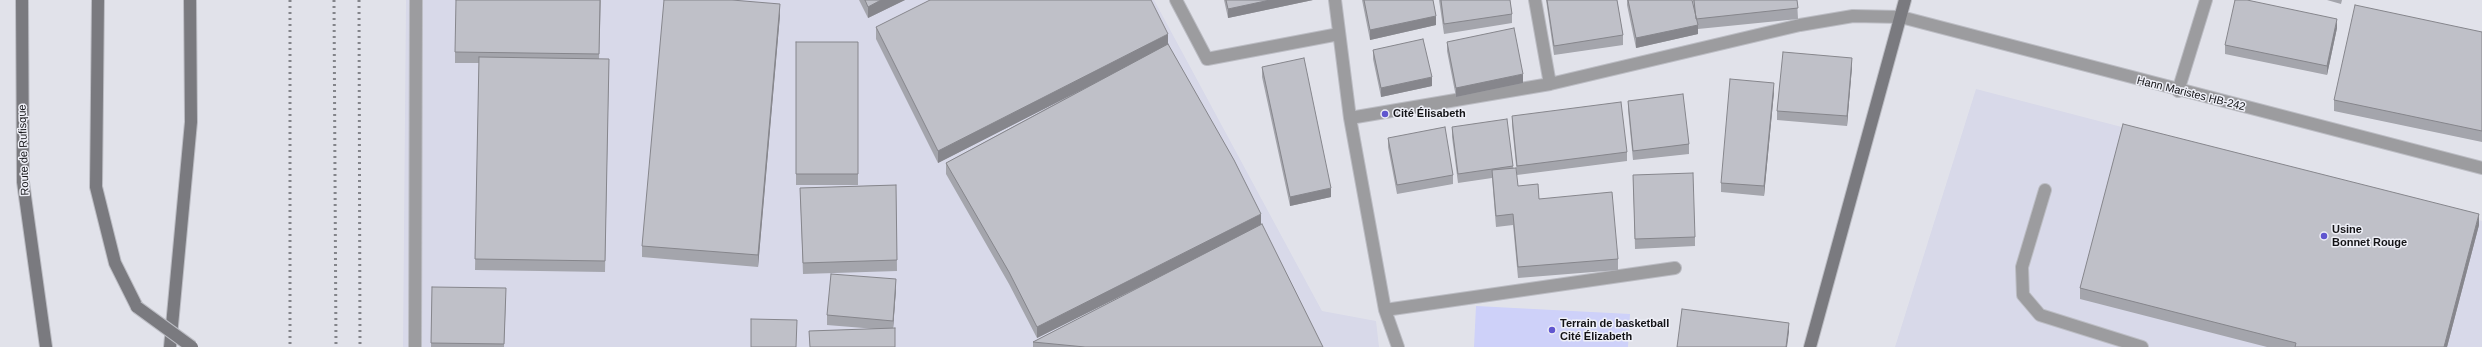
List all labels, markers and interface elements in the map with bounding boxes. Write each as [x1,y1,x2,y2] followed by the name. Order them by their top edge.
[2135,74,2247,114] street label: Hann Maristes HB-242
[16,104,32,196] street label: Route de Rufisque
[1393,107,1466,121] place label: Cité Élisabeth
[1380,109,1390,119] marker: Cité Élisabeth
[2332,223,2407,249] place label: Usine Bonnet Rouge
[2319,231,2329,241] marker: Usine Bonnet Rouge
[1560,317,1669,343] place label: Terrain de basketball Cité Élizabeth
[1547,325,1557,335] marker: Terrain de basketball Cité Élizabeth

